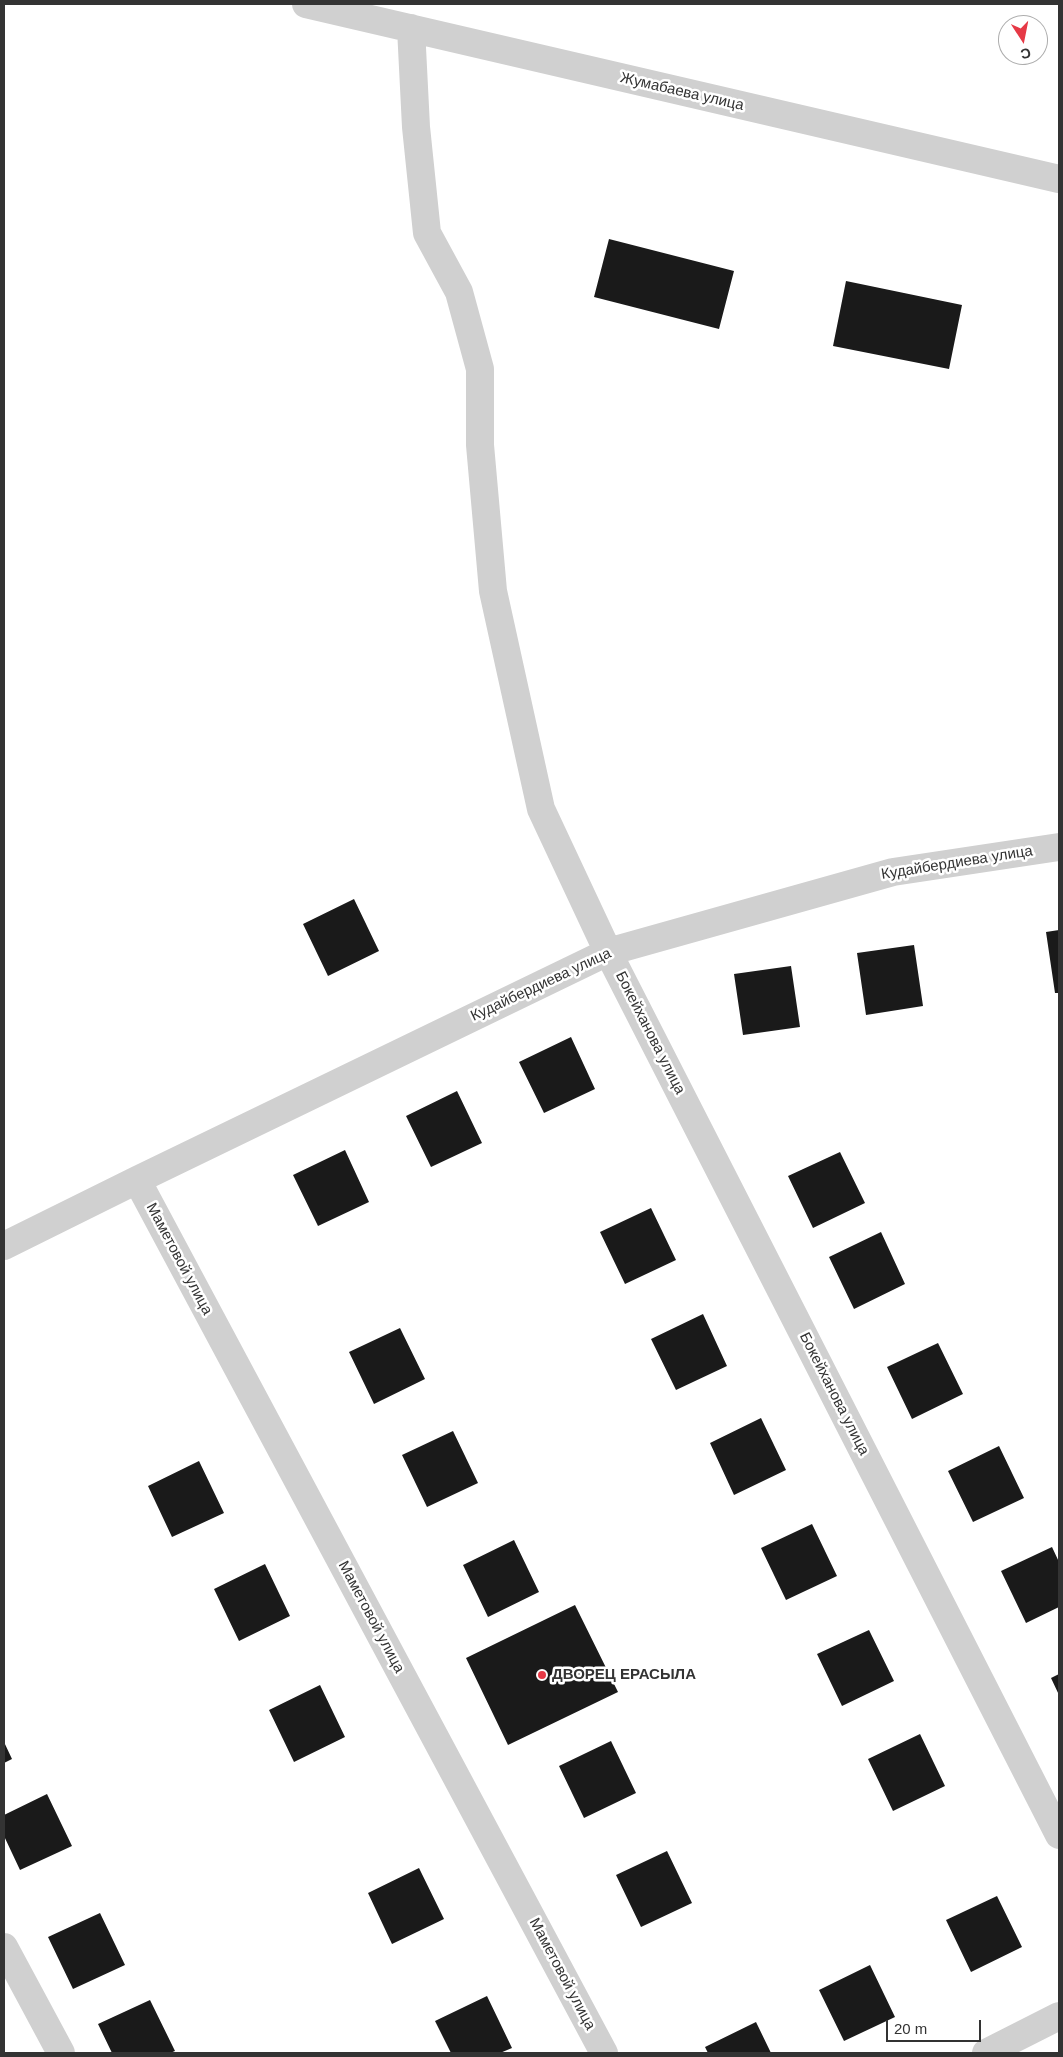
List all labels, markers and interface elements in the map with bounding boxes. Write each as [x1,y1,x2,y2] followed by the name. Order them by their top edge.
[998,15,1048,65] north arrow
[1019,45,1032,63] text: С
[619,69,745,115] street label: Жумабаева улица
[880,842,1034,884] street label: Кудайбердиева улица
[468,945,614,1025] street label: Кудайбердиева улица
[611,969,689,1097] street label: Бокейханова улица
[142,1200,216,1318] street label: Маметовой улица
[795,1330,873,1458] street label: Бокейханова улица
[334,1558,408,1676] street label: Маметовой улица
[552,1666,696,1684] place label: ДВОРЕЦ ЕРАСЫЛА
[536,1669,548,1681] marker: ДВОРЕЦ ЕРАСЫЛА
[525,1915,599,2033] street label: Маметовой улица
[888,2010,983,2042] scale bar
[894,2020,927,2037] text: 20 m

